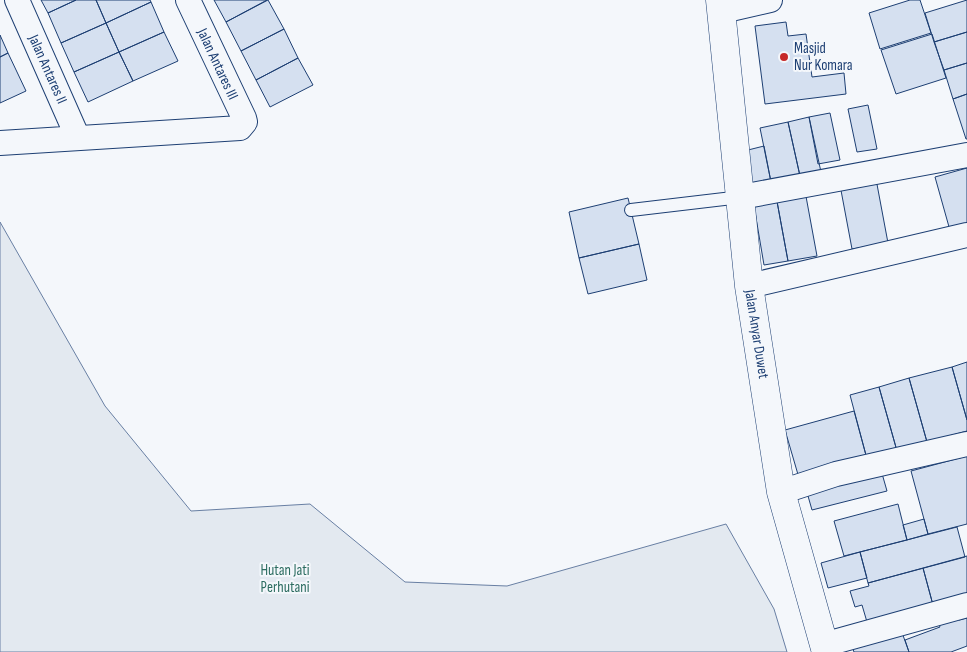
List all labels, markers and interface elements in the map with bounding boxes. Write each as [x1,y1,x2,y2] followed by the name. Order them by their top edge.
[192,25,242,103] street label: Jalan Antares III
[23,31,71,107] street label: Jalan Antares II
[794,39,853,75] place label: Masjid Nur Komara
[778,51,790,63] marker: Masjid Nur Komara
[740,287,773,380] street label: Jalan Anyar Duwet
[260,561,310,597] park label: Hutan Jati Perhutani

